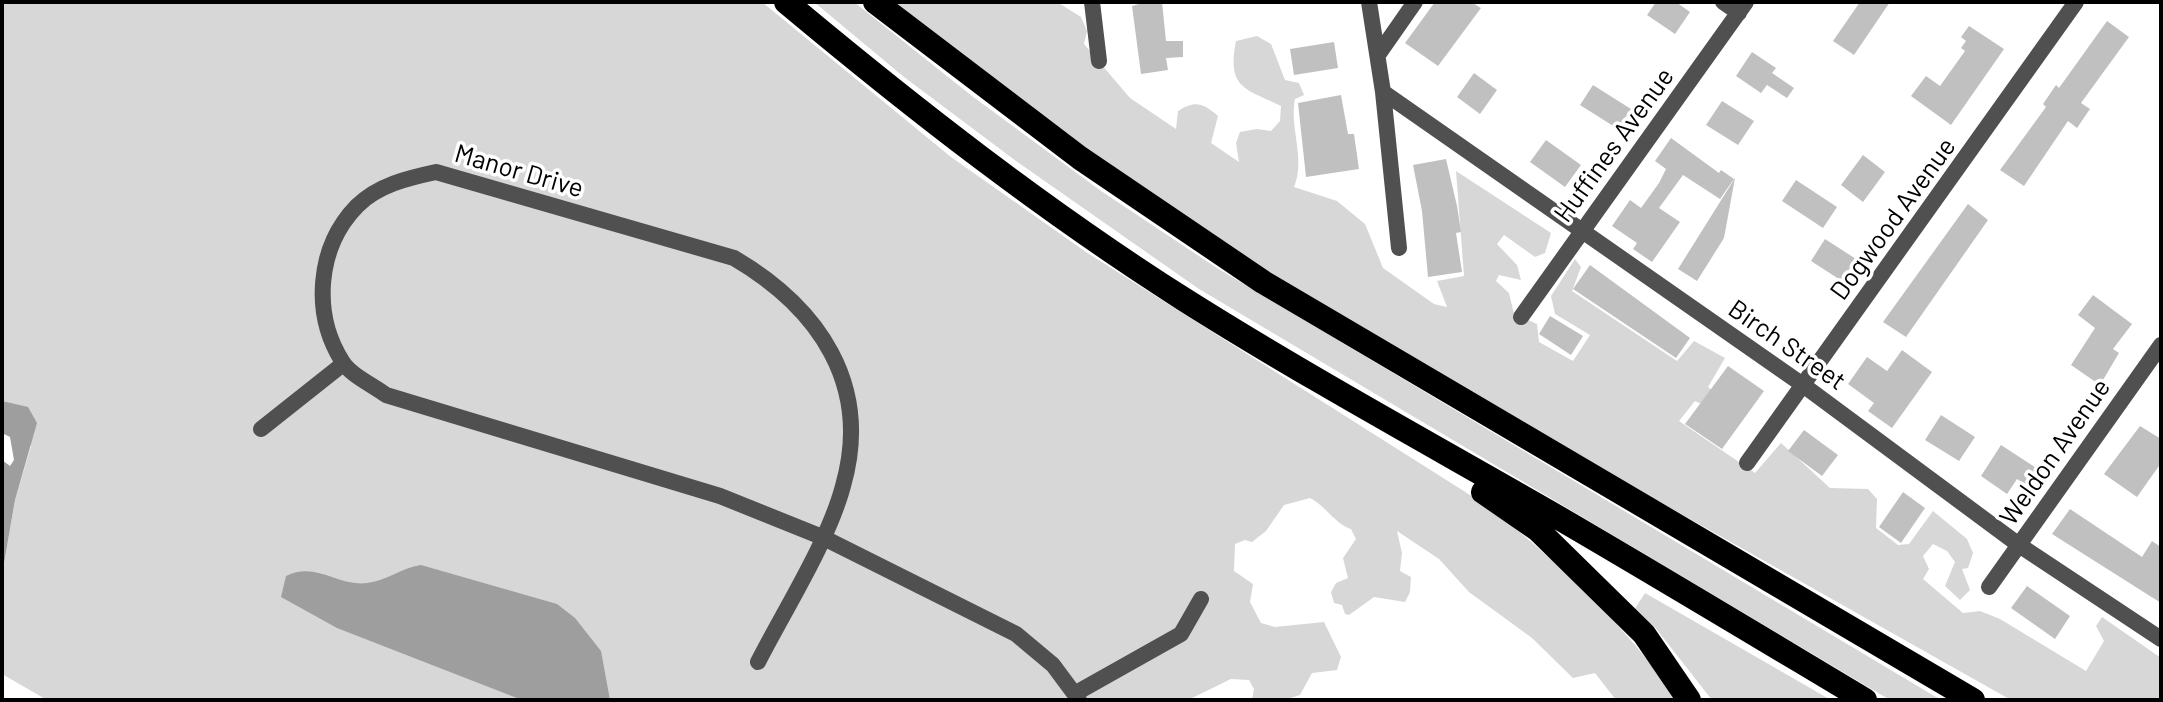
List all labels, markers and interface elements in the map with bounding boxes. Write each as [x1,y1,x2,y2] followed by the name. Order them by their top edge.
[1548,62,1680,228] street label: Huffines Avenue
[1824,132,1962,306] street label: Dogwood Avenue
[451,138,587,204] street label: Manor Drive
[1722,293,1852,397] street label: Birch Street
[1993,373,2117,531] street label: Weldon Avenue

